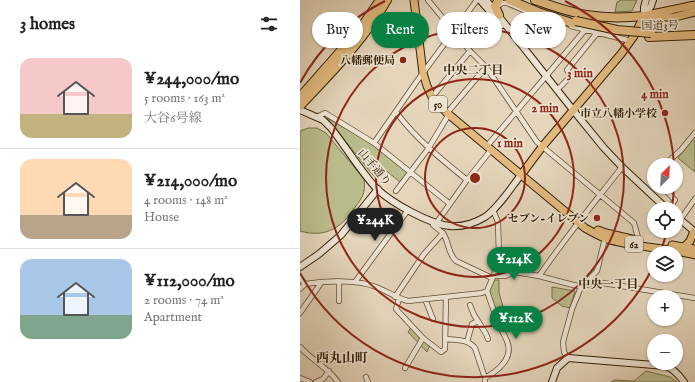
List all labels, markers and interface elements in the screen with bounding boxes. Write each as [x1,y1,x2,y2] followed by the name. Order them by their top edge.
[312,12,363,48] chip: Buy
[371,12,429,48] chip: Rent
[437,12,502,48] chip: Filters
[510,12,566,48] chip: New
[258,13,280,35] icon: filters
[20,14,75,35] text: 3 homes
[641,19,679,33] street label: 国道3号
[340,54,395,68] place label: 八幡郵便局
[398,55,408,65] marker: 八幡郵便局
[443,63,503,78] district label: 中央二丁目
[567,66,594,81] text: 3 min
[144,69,239,90] text: ¥244,000/mo
[52,74,100,122] icon: home
[641,87,669,102] text: 4 min
[144,90,225,107] text: 5 rooms · 163 m²
[429,96,447,112] road number: 50
[531,101,559,116] text: 2 min
[580,107,657,121] place label: 市立八幡小学校
[660,108,670,118] marker: 市立八幡小学校
[144,110,202,127] text: 大谷6号線
[497,136,524,151] text: 1 min
[355,146,394,189] street label: 山手通り
[647,158,683,194] north arrow
[647,158,683,370] map controls
[144,171,237,192] text: ¥214,000/mo
[468,171,482,185] centre of rings
[52,175,100,223] icon: home
[144,192,228,209] text: 4 rooms · 148 m²
[647,202,683,238] button: locate
[347,208,403,242] pin: ¥244K
[144,209,179,226] text: House
[356,212,394,229] text: ¥244K
[508,212,589,226] place label: セブン-イレブン
[592,213,602,223] marker: セブン-イレブン
[625,236,643,252] road number: 62
[647,246,683,282] button: layers
[486,247,542,281] pin: ¥214K
[496,251,532,268] text: ¥214K
[144,271,235,292] text: ¥112,000/mo
[52,275,100,323] icon: home
[578,277,638,292] district label: 中央一丁目
[647,290,683,326] button: +
[144,292,224,309] text: 2 rooms · 74 m²
[488,306,544,340] pin: ¥112K
[144,309,202,326] text: Apartment
[499,310,533,327] text: ¥112K
[647,334,683,370] button: −
[316,350,368,367] district label: 西丸山町

